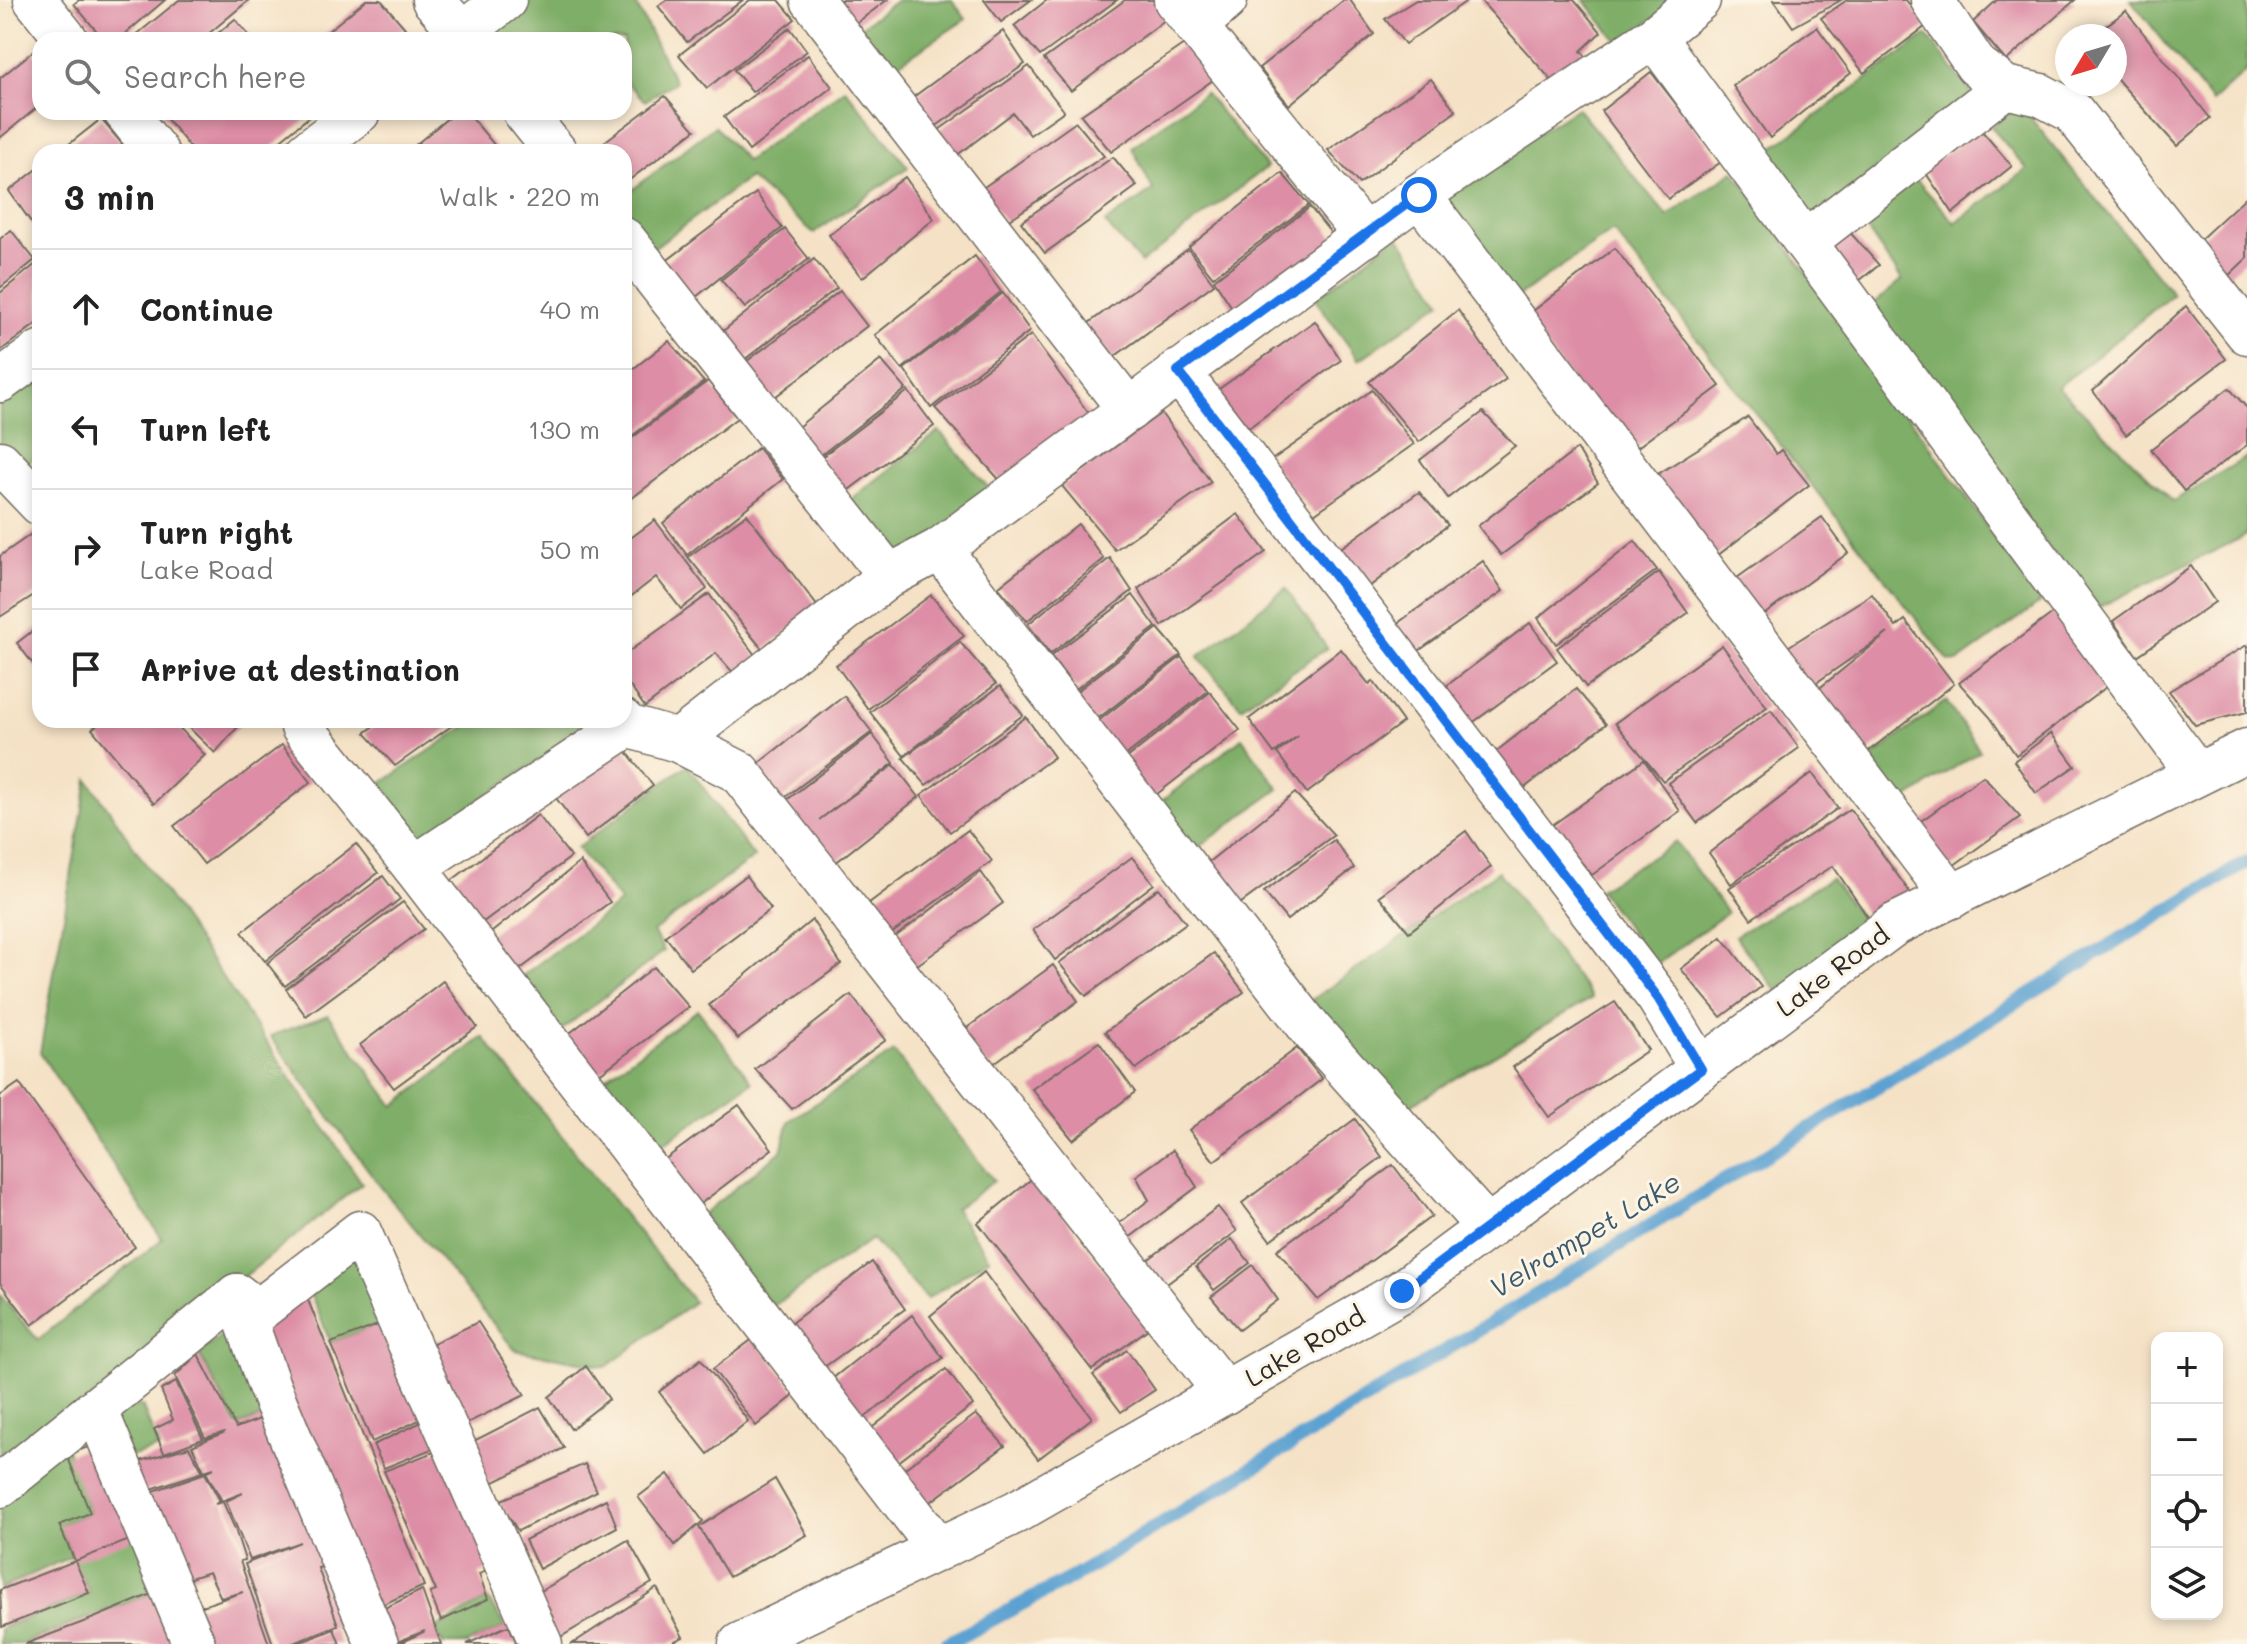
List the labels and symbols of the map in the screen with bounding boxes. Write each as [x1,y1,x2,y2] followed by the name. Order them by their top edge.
[2055,24,2127,96] north arrow
[1401,177,1437,213] route start
[1769,917,1896,1024] street label: Lake Road
[1482,1163,1687,1305] water label: Velrampet Lake
[1384,1273,1420,1309] route end
[1238,1298,1371,1394] street label: Lake Road

